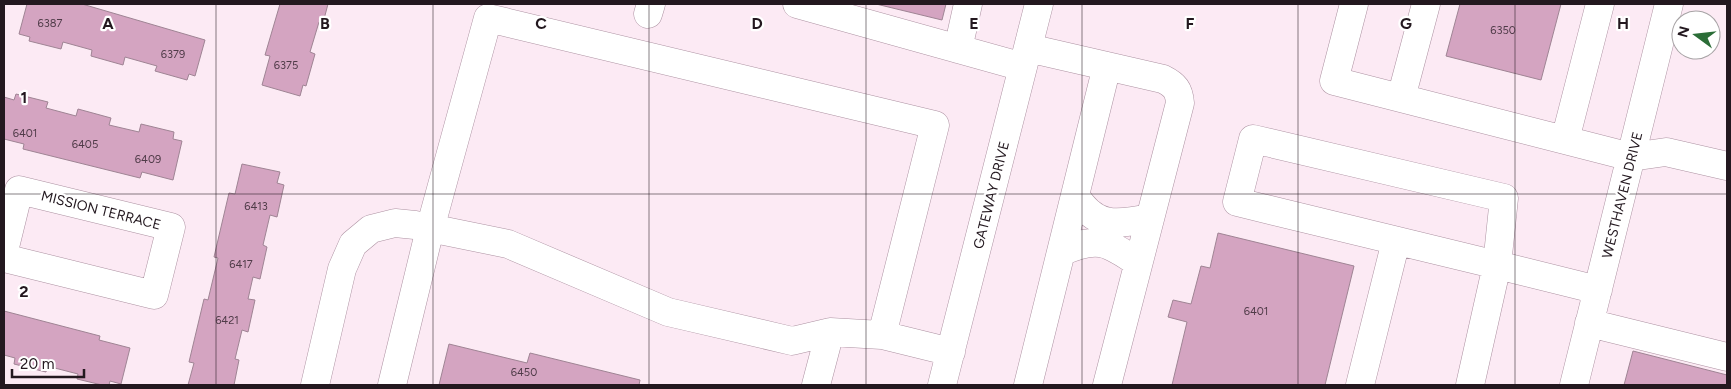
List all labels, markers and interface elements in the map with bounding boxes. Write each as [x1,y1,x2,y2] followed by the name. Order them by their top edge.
[1671,10,1721,60] north arrow
[102,14,114,33] text: A
[320,14,330,33] text: B
[535,14,547,33] text: C
[751,14,763,33] text: D
[969,14,979,33] text: E
[1186,14,1195,33] text: F
[1400,14,1412,33] text: G
[1617,14,1629,33] text: H
[38,17,63,30] house number: 6387
[1490,24,1516,37] house number: 6350
[1674,24,1694,39] text: N
[161,48,185,61] house number: 6379
[274,59,298,72] house number: 6375
[21,88,27,107] text: 1
[13,127,37,140] house number: 6401
[1599,130,1646,260] street label: WESTHAVEN DRIVE
[72,138,98,151] house number: 6405
[970,140,1013,251] street label: GATEWAY DRIVE
[135,153,161,166] house number: 6409
[39,187,163,234] street label: MISSION TERRACE
[244,200,268,213] house number: 6413
[229,258,253,271] house number: 6417
[19,282,29,301] text: 2
[1244,305,1268,318] house number: 6401
[215,314,239,327] house number: 6421
[12,346,85,378] scale bar
[20,355,54,373] text: 20 m
[511,366,537,379] house number: 6450

